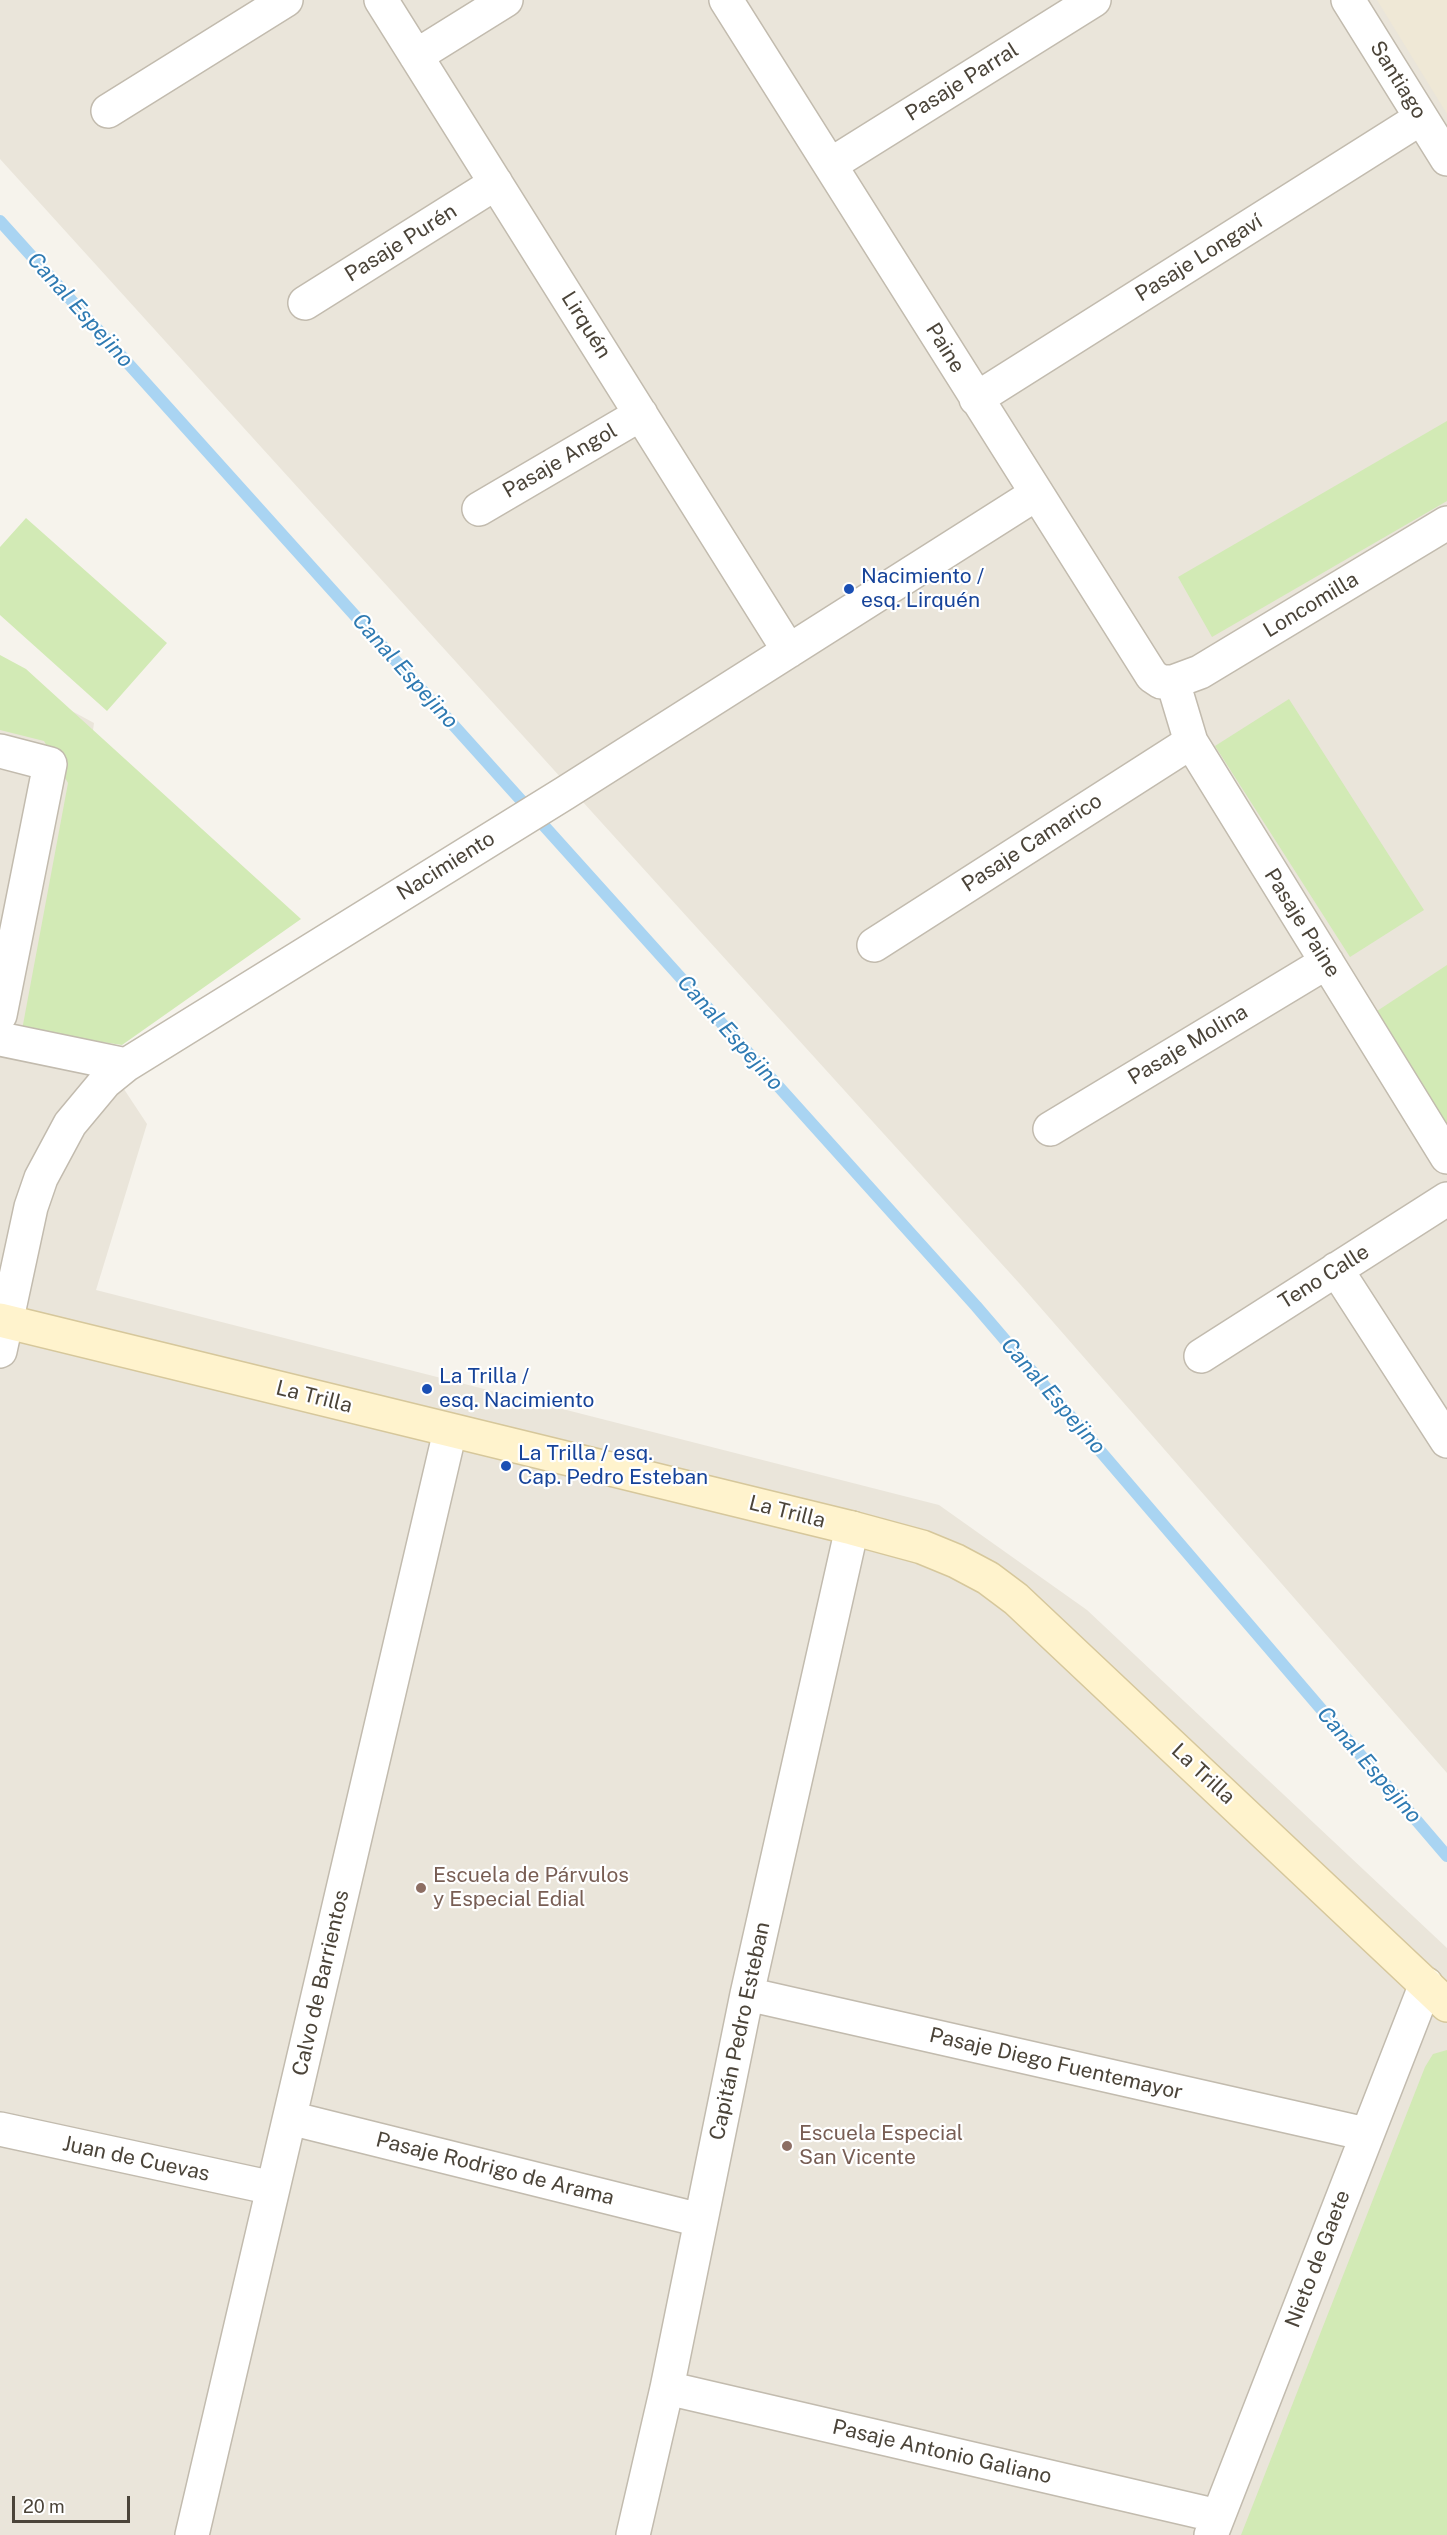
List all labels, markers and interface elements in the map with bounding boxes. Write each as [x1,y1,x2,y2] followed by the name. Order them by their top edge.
[1364,36,1432,124] street label: Santiago
[901,37,1023,127] street label: Pasaje Parral
[340,199,462,287] street label: Pasaje Purén
[1131,209,1267,307] street label: Pasaje Longaví
[21,247,139,373] water label: Canal Espejino
[556,287,616,363] street label: Lirquén
[920,318,970,378] street label: Paine
[499,418,621,504] street label: Pasaje Angol
[861,564,984,614] place label: Nacimiento / esq. Lirquén
[1259,567,1363,643] street label: Loncomilla
[842,582,856,596] marker: Nacimiento / esq. Lirquén
[346,608,464,734] water label: Canal Espejino
[957,788,1107,898] street label: Pasaje Camarico
[392,826,500,906] street label: Nacimiento
[1259,864,1345,982] street label: Pasaje Paine
[671,970,789,1096] water label: Canal Espejino
[1124,999,1252,1091] street label: Pasaje Molina
[1274,1239,1374,1315] street label: Teno Calle
[995,1332,1111,1460] water label: Canal Espejino
[439,1364,594,1414] place label: La Trilla / esq. Nacimiento
[273,1375,355,1419] street label: La Trilla
[420,1382,434,1396] marker: La Trilla / esq. Nacimiento
[518,1441,708,1491] place label: La Trilla / esq. Cap. Pedro Esteban
[499,1459,513,1473] marker: La Trilla / esq. Cap. Pedro Esteban
[746,1490,828,1534] street label: La Trilla
[1311,1701,1427,1829] water label: Canal Espejino
[1166,1738,1240,1810] street label: La Trilla
[433,1863,629,1913] place label: Escuela de Párvulos y Especial Edial
[414,1881,428,1895] marker: Escuela de Párvulos y Especial Edial
[287,1888,355,2078] street label: Calvo de Barrientos
[705,1920,775,2142] street label: Capitán Pedro Esteban
[927,2023,1185,2105] street label: Pasaje Diego Fuentemayor
[799,2121,963,2171] place label: Escuela Especial San Vicente
[373,2127,617,2211] street label: Pasaje Rodrigo de Arama
[60,2131,212,2187] street label: Juan de Cuevas
[780,2139,794,2153] marker: Escuela Especial San Vicente
[1280,2187,1356,2331] street label: Nieto de Gaete
[830,2415,1054,2489] street label: Pasaje Antonio Galiano
[15,2484,134,2522] scale bar
[23,2496,65,2517] text: 20 m

